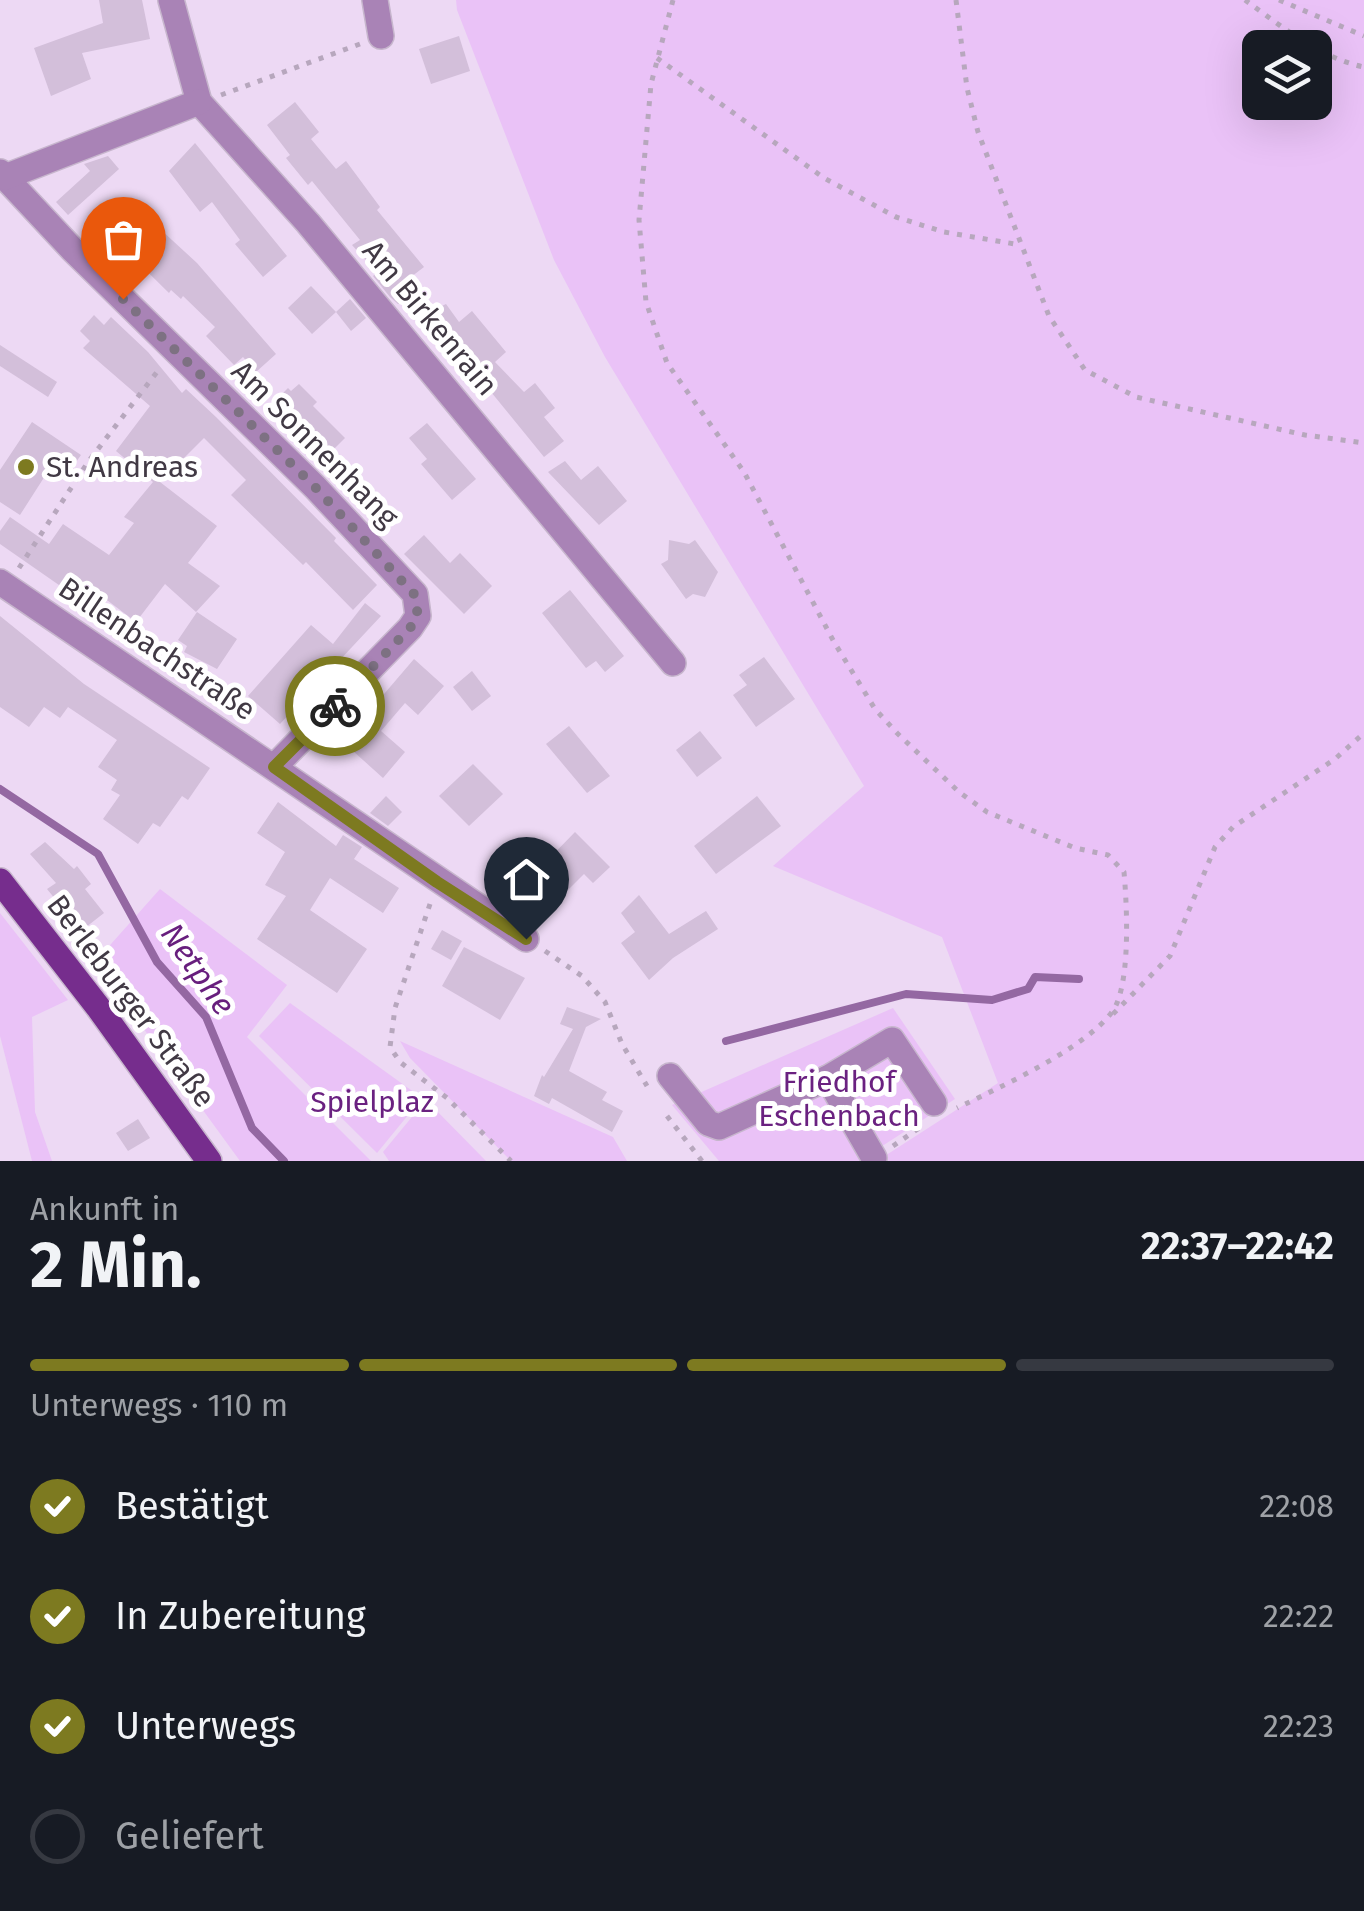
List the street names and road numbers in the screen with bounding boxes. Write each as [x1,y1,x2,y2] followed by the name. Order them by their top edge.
[355,233,505,403] street label: Am Birkenrain
[224,353,406,535] street label: Am Sonnenhang
[52,570,262,728] street label: Billenbachstraße
[39,888,223,1114] street label: Berleburger Straße

